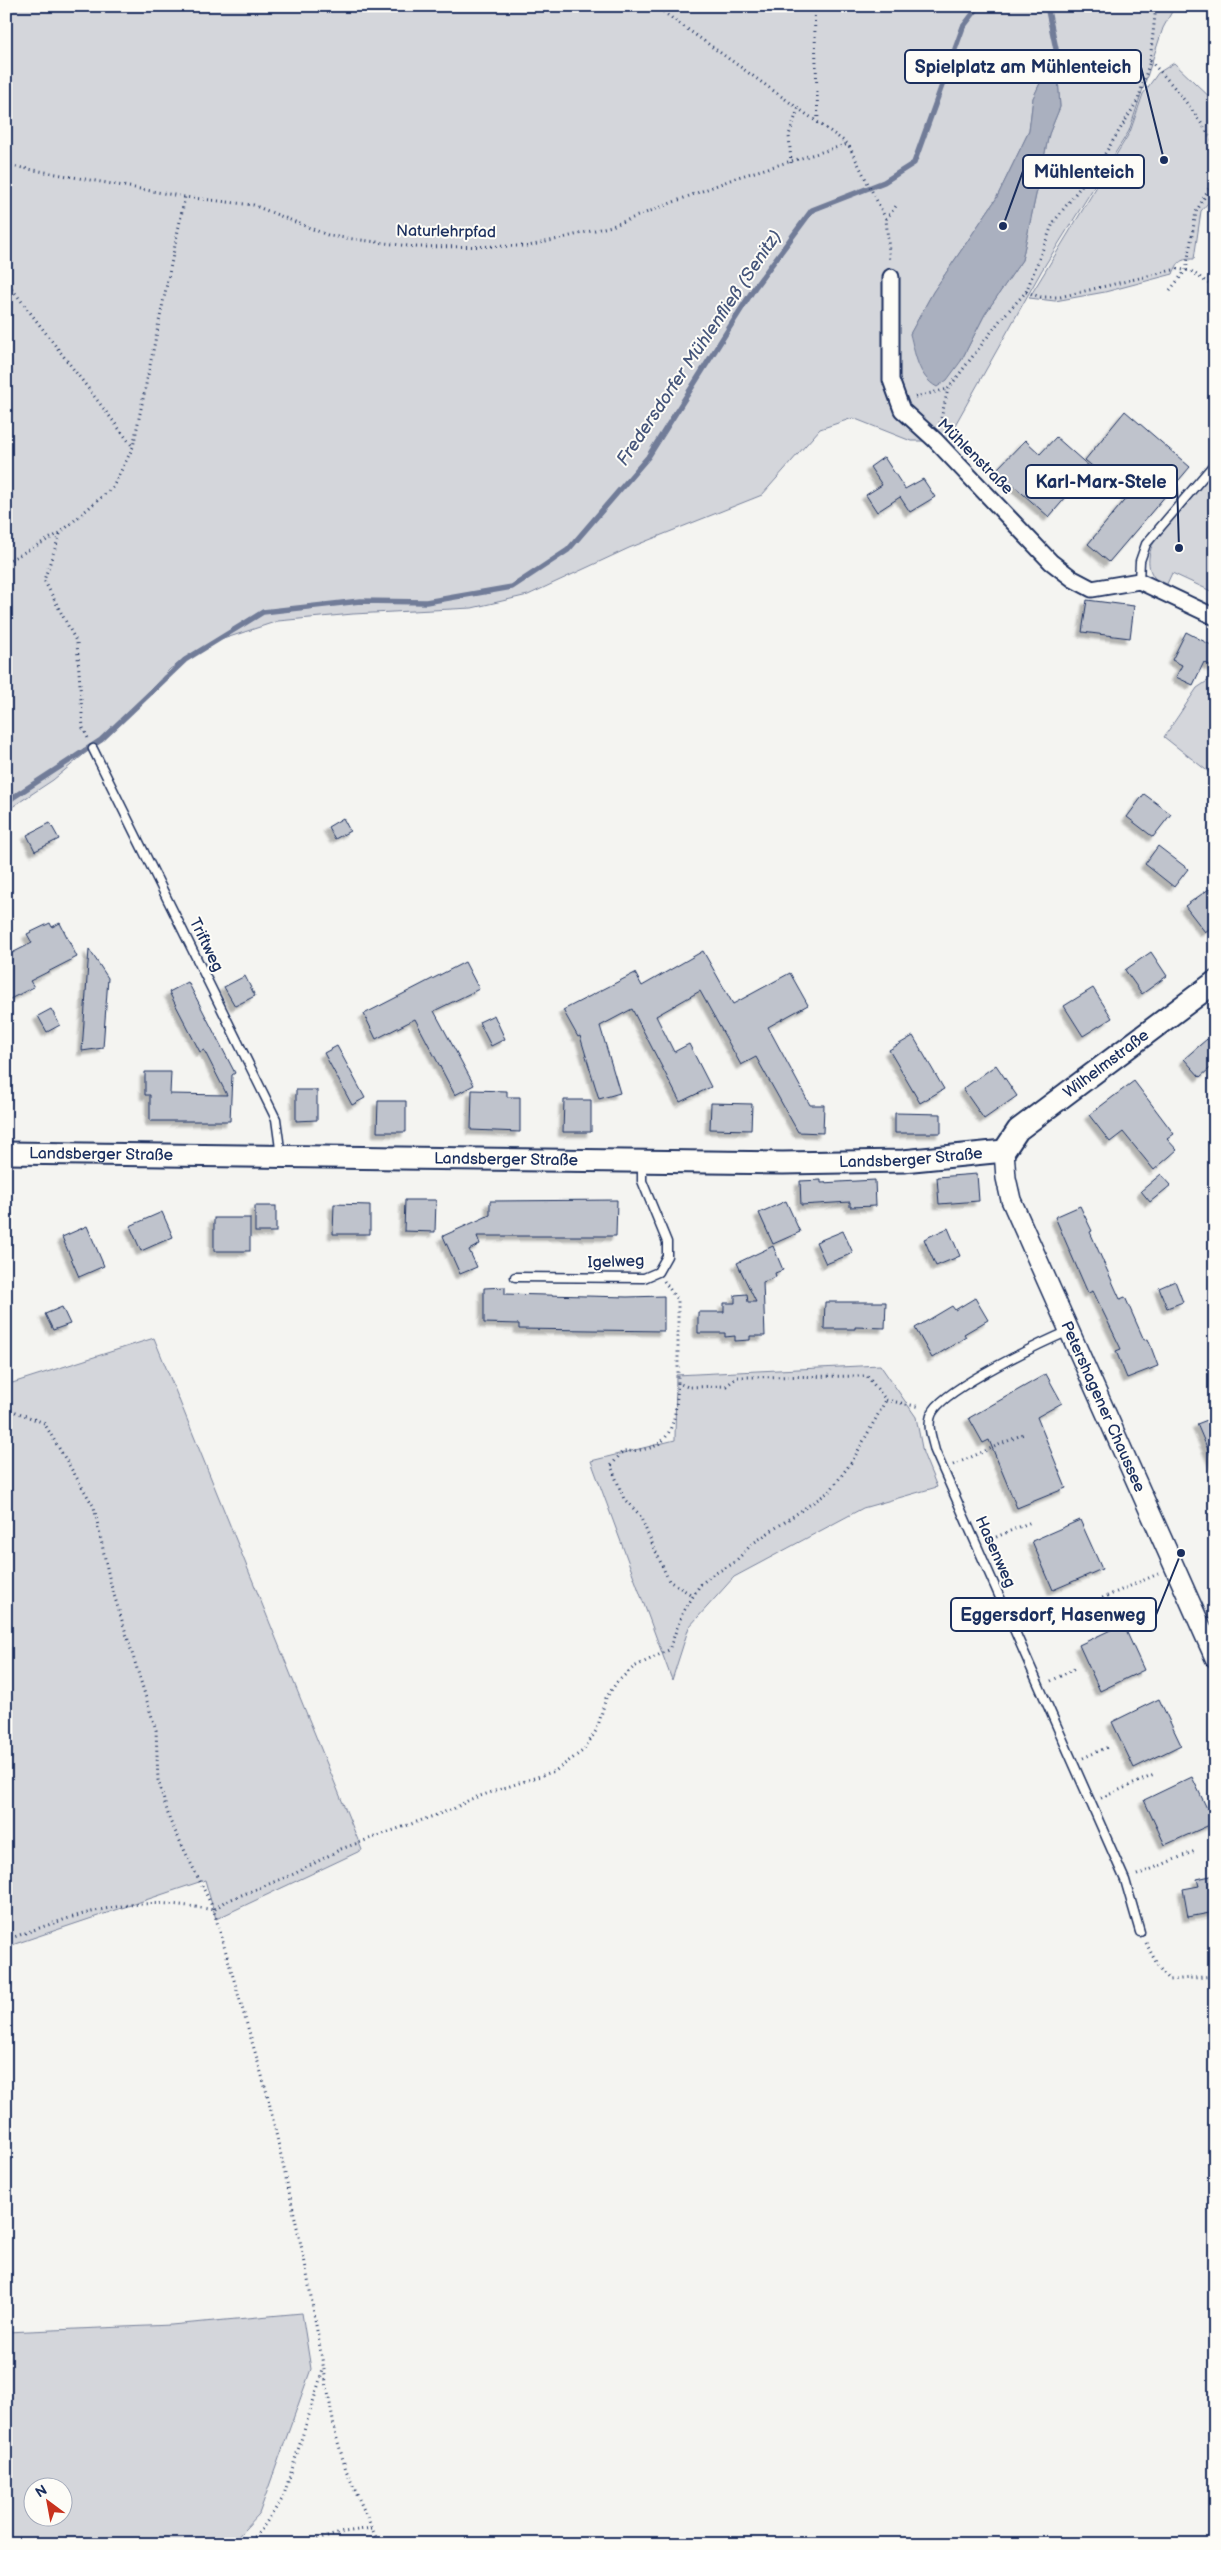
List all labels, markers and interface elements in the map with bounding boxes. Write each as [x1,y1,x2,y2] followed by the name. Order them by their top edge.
[905,50,1141,83] callout: Spielplatz am Mühlenteich
[915,57,1131,78] text: Spielplatz am Mühlenteich
[1023,155,1144,188] callout: Mühlenteich
[1034,162,1134,183] text: Mühlenteich
[396,222,496,242] street label: Naturlehrpfad
[612,226,786,470] water label: Fredersdorfer Mühlenfließ (Senitz)
[933,415,1017,499] street label: Mühlenstraße
[1026,465,1177,498] callout: Karl-Marx-Stele
[1035,472,1167,493] text: Karl-Marx-Stele
[185,915,227,975] street label: Triftweg
[1060,1025,1153,1102] street label: Wilhelmstraße
[29,1144,174,1165] street label: Landsberger Straße
[839,1144,984,1172] street label: Landsberger Straße
[434,1149,579,1170] street label: Landsberger Straße
[587,1252,645,1272] street label: Igelweg
[1057,1318,1150,1496] street label: Petershagener Chaussee
[971,1513,1019,1591] street label: Hasenweg
[951,1598,1156,1631] callout: Eggersdorf, Hasenweg
[960,1605,1146,1626] text: Eggersdorf, Hasenweg
[22,2478,72,2528] north arrow
[32,2481,50,2501] text: N

